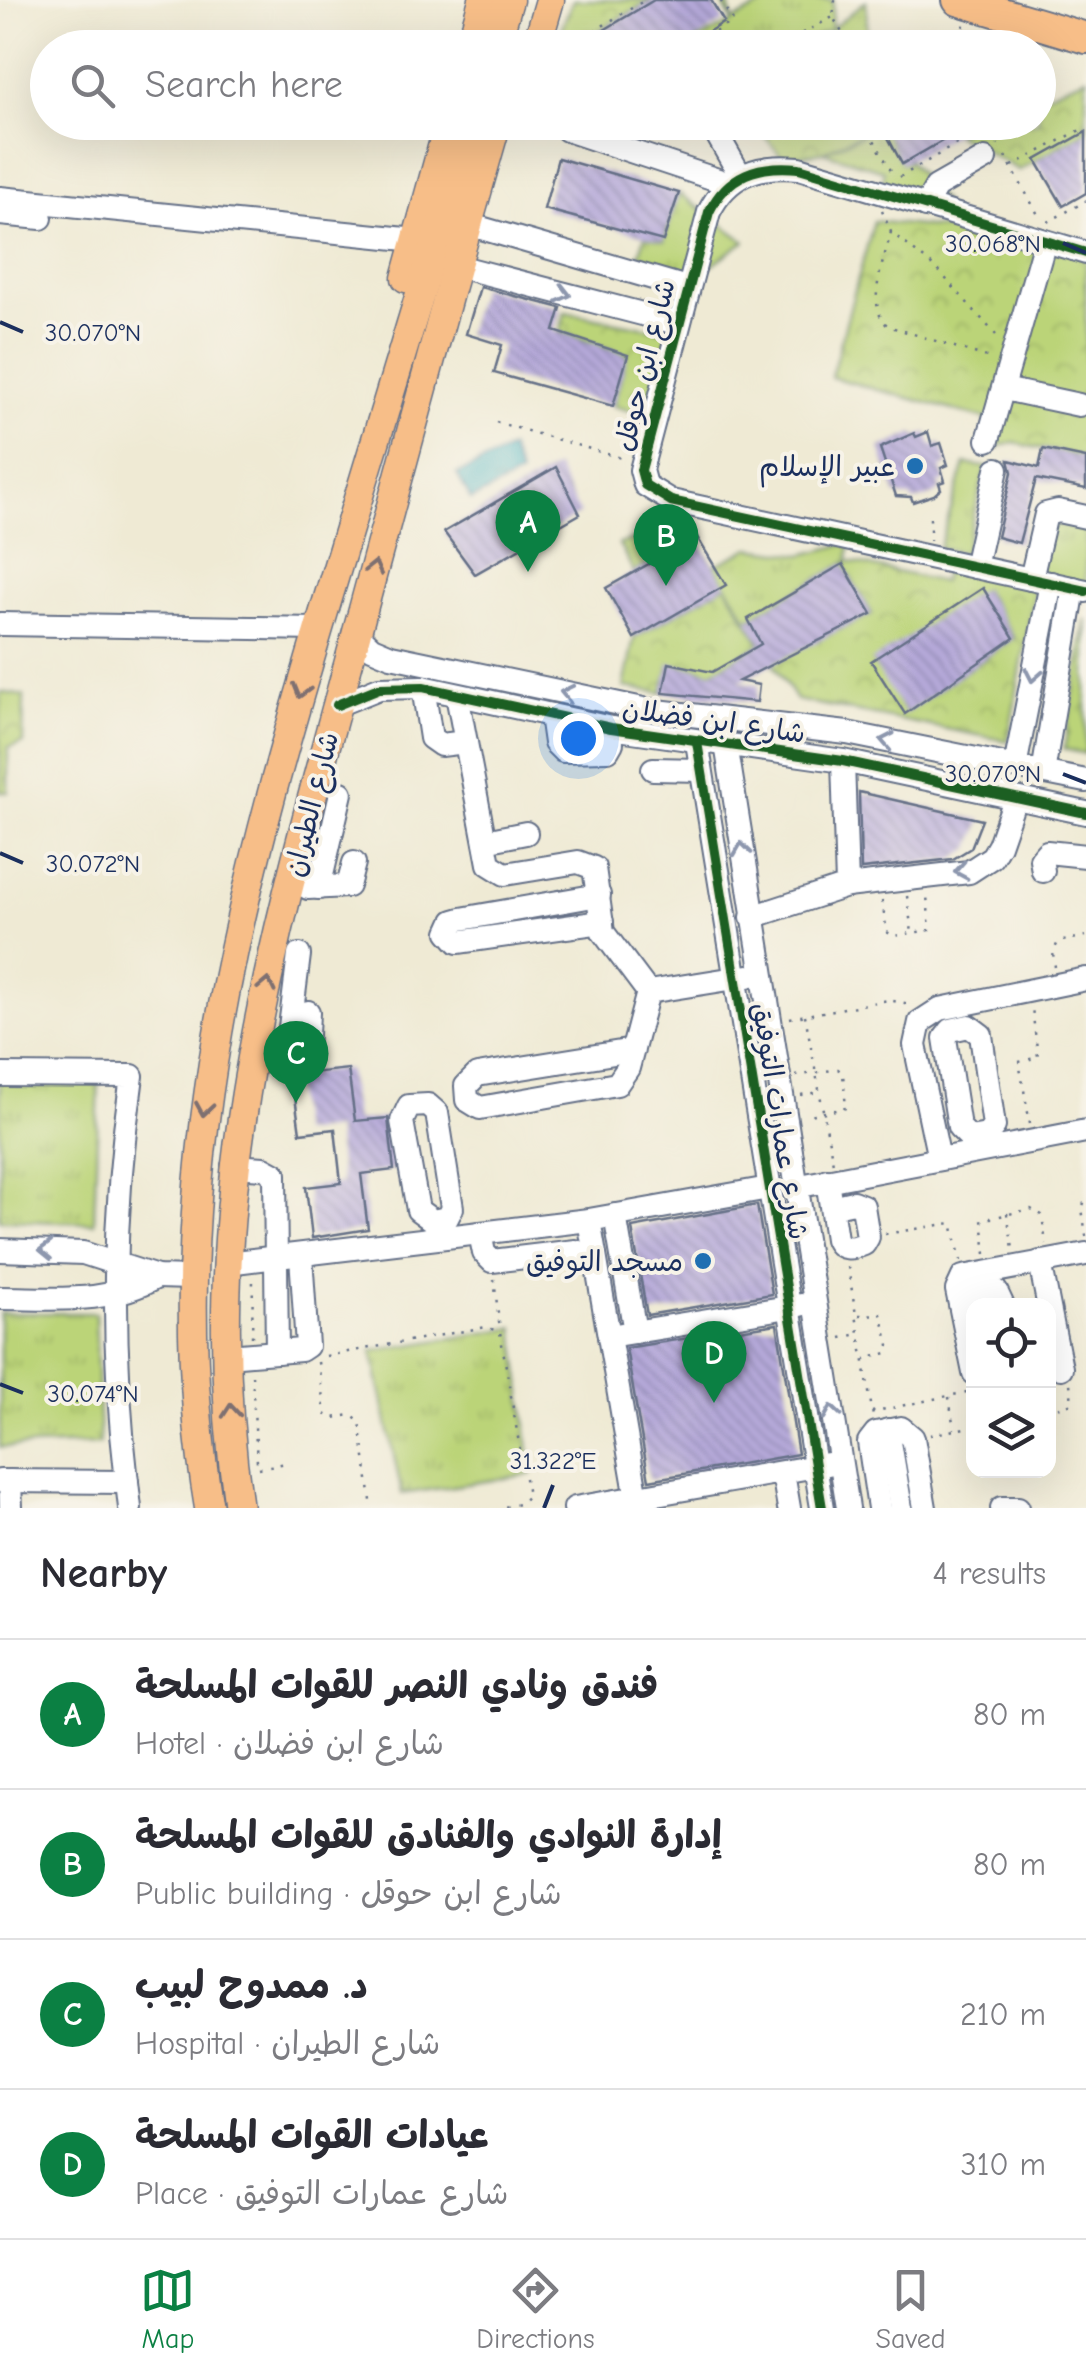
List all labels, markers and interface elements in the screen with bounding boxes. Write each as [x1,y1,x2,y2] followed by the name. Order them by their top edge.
[30,30,1056,140] search box
[65,58,120,113] icon: search
[145,63,343,107] text: Search here
[945,229,1041,258] text: 30.068°N
[608,276,685,455] street label: شارع ابن حوقل
[555,282,572,303] one-way arrow
[45,318,141,347] text: 30.070°N
[759,451,895,488] place label: عبير الإسلام
[904,455,926,477] marker: عبير الإسلام
[496,490,560,572] pin: A
[634,504,698,586] pin: B
[362,560,383,577] one-way arrow
[1023,667,1044,683] one-way arrow
[292,681,313,698] one-way arrow
[558,684,575,705] one-way arrow
[620,692,807,753] street label: شارع ابن فضلان
[553,713,604,764] your location
[279,729,348,881] street label: شارع الطيران
[879,732,896,753] one-way arrow
[945,759,1041,788] text: 30.070°N
[732,841,753,857] one-way arrow
[46,849,140,878] text: 30.072°N
[953,860,969,881] one-way arrow
[256,977,277,994] one-way arrow
[743,1000,815,1242] street label: شارع عمارات التوفيق
[264,1020,328,1103] pin: C
[194,1101,215,1118] one-way arrow
[37,1240,53,1261] one-way arrow
[526,1246,683,1279] place label: مسجد التوفيق
[692,1250,714,1272] marker: مسجد التوفيق
[966,1298,1056,1478] map controls
[966,1298,1056,1388] button: locate
[682,1320,746,1403] pin: D
[47,1379,139,1408] text: 30.074°N
[966,1388,1056,1478] button: layers
[220,1402,242,1418] one-way arrow
[822,1404,843,1420] one-way arrow
[510,1446,596,1475] text: 31.322°E
[40,1549,167,1598] text: Nearby
[933,1555,1046,1592] text: 4 results
[135,1664,658,1708] text: فندق ونادي النصر للقوات المسلحة
[64,1696,81,1733] text: A
[973,1696,1046,1733] text: 80 m
[135,1725,444,1762] text: Hotel · شارع ابن فضلان
[135,1814,722,1858] text: إدارة النوادي والفنادق للقوات المسلحة
[63,1846,82,1883] text: B
[973,1846,1046,1883] text: 80 m
[135,1875,562,1912] text: Public building · شارع ابن حوقل
[135,1964,368,2008] text: د. ممدوح لبيب
[63,1996,82,2033] text: C
[960,1996,1046,2033] text: 210 m
[135,2025,440,2062] text: Hospital · شارع الطيران
[135,2114,489,2158] text: عيادات القوات المسلحة
[63,2146,82,2183] text: D
[960,2146,1046,2183] text: 310 m
[135,2175,509,2212] text: Place · شارع عمارات التوفيق
[140,2263,195,2355] tab: Map
[476,2263,595,2355] tab: Directions
[876,2263,946,2355] tab: Saved

